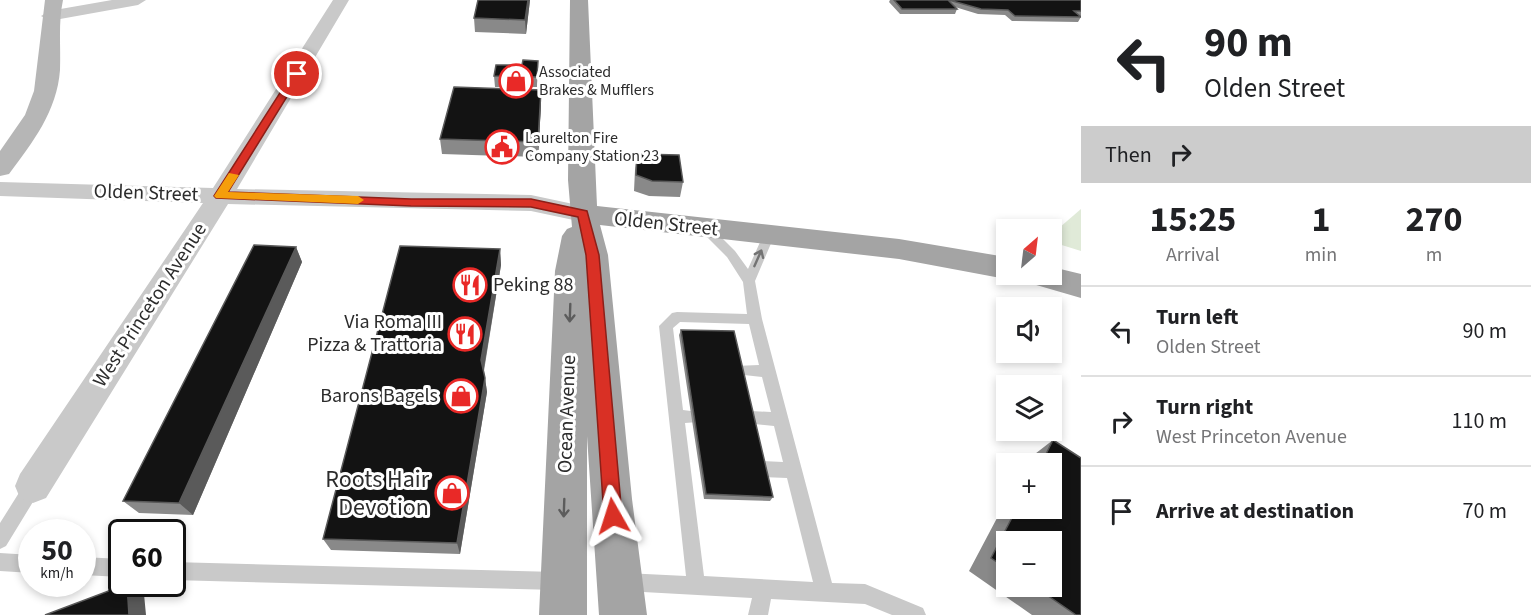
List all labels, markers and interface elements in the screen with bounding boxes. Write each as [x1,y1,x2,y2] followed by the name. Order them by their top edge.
[1204,13,1293,73] text: 90 m
[1105,24,1183,102] icon: left
[271,48,322,99] pin
[280,57,313,90] icon: arrive
[539,61,654,101] place label: Associated Brakes & Mufflers
[498,63,534,99] shop icon: Associated Brakes & Mufflers
[1204,69,1345,108] text: Olden Street
[525,127,659,167] place label: Laurelton Fire Company Station 23
[484,129,520,165] public building icon: Laurelton Fire Company Station 23
[1164,138,1197,171] icon: right
[1105,139,1152,171] text: Then
[93,177,199,209] street label: Olden Street
[1149,194,1236,245] text: 15:25
[1311,194,1330,245] text: 1
[1406,194,1463,245] text: 270
[613,205,720,243] street label: Olden Street
[86,217,214,393] street label: West Princeton Avenue
[996,219,1062,285] north arrow
[996,219,1062,597] map controls
[1166,241,1220,269] text: Arrival
[1305,241,1337,269] text: min
[1426,241,1442,269] text: m
[753,249,764,267] one-way arrow
[452,267,488,303] restaurant icon: Peking 88
[493,271,574,299] place label: Peking 88
[996,297,1062,363] button: sound
[1156,301,1238,333] text: Turn left
[564,302,576,322] one-way arrow
[307,308,442,359] place label: Via Roma III Pizza & Trattoria
[1105,315,1138,348] icon: left
[1462,315,1507,347] text: 90 m
[447,316,483,352] restaurant icon: Via Roma III Pizza & Trattoria
[1156,333,1260,361] text: Olden Street
[551,354,583,474] street label: Ocean Avenue
[996,375,1062,441] button: layers
[443,378,479,414] shop icon: Barons Bagels
[320,382,438,410] place label: Barons Bagels
[1156,391,1253,423] text: Turn right
[1105,405,1138,438] icon: right
[1452,405,1507,437] text: 110 m
[1156,423,1347,451] text: West Princeton Avenue
[996,453,1062,519] button: +
[325,462,430,525] place label: Roots Hair Devotion
[434,475,470,511] shop icon: Roots Hair Devotion
[581,484,645,548] position arrow
[1105,495,1138,528] icon: arrive
[1156,495,1354,527] text: Arrive at destination
[1462,495,1507,527] text: 70 m
[559,497,570,517] one-way arrow
[108,519,186,597] speed limit sign: 60
[41,529,73,572] text: 50
[996,531,1062,597] button: −
[40,563,74,584] text: km/h

